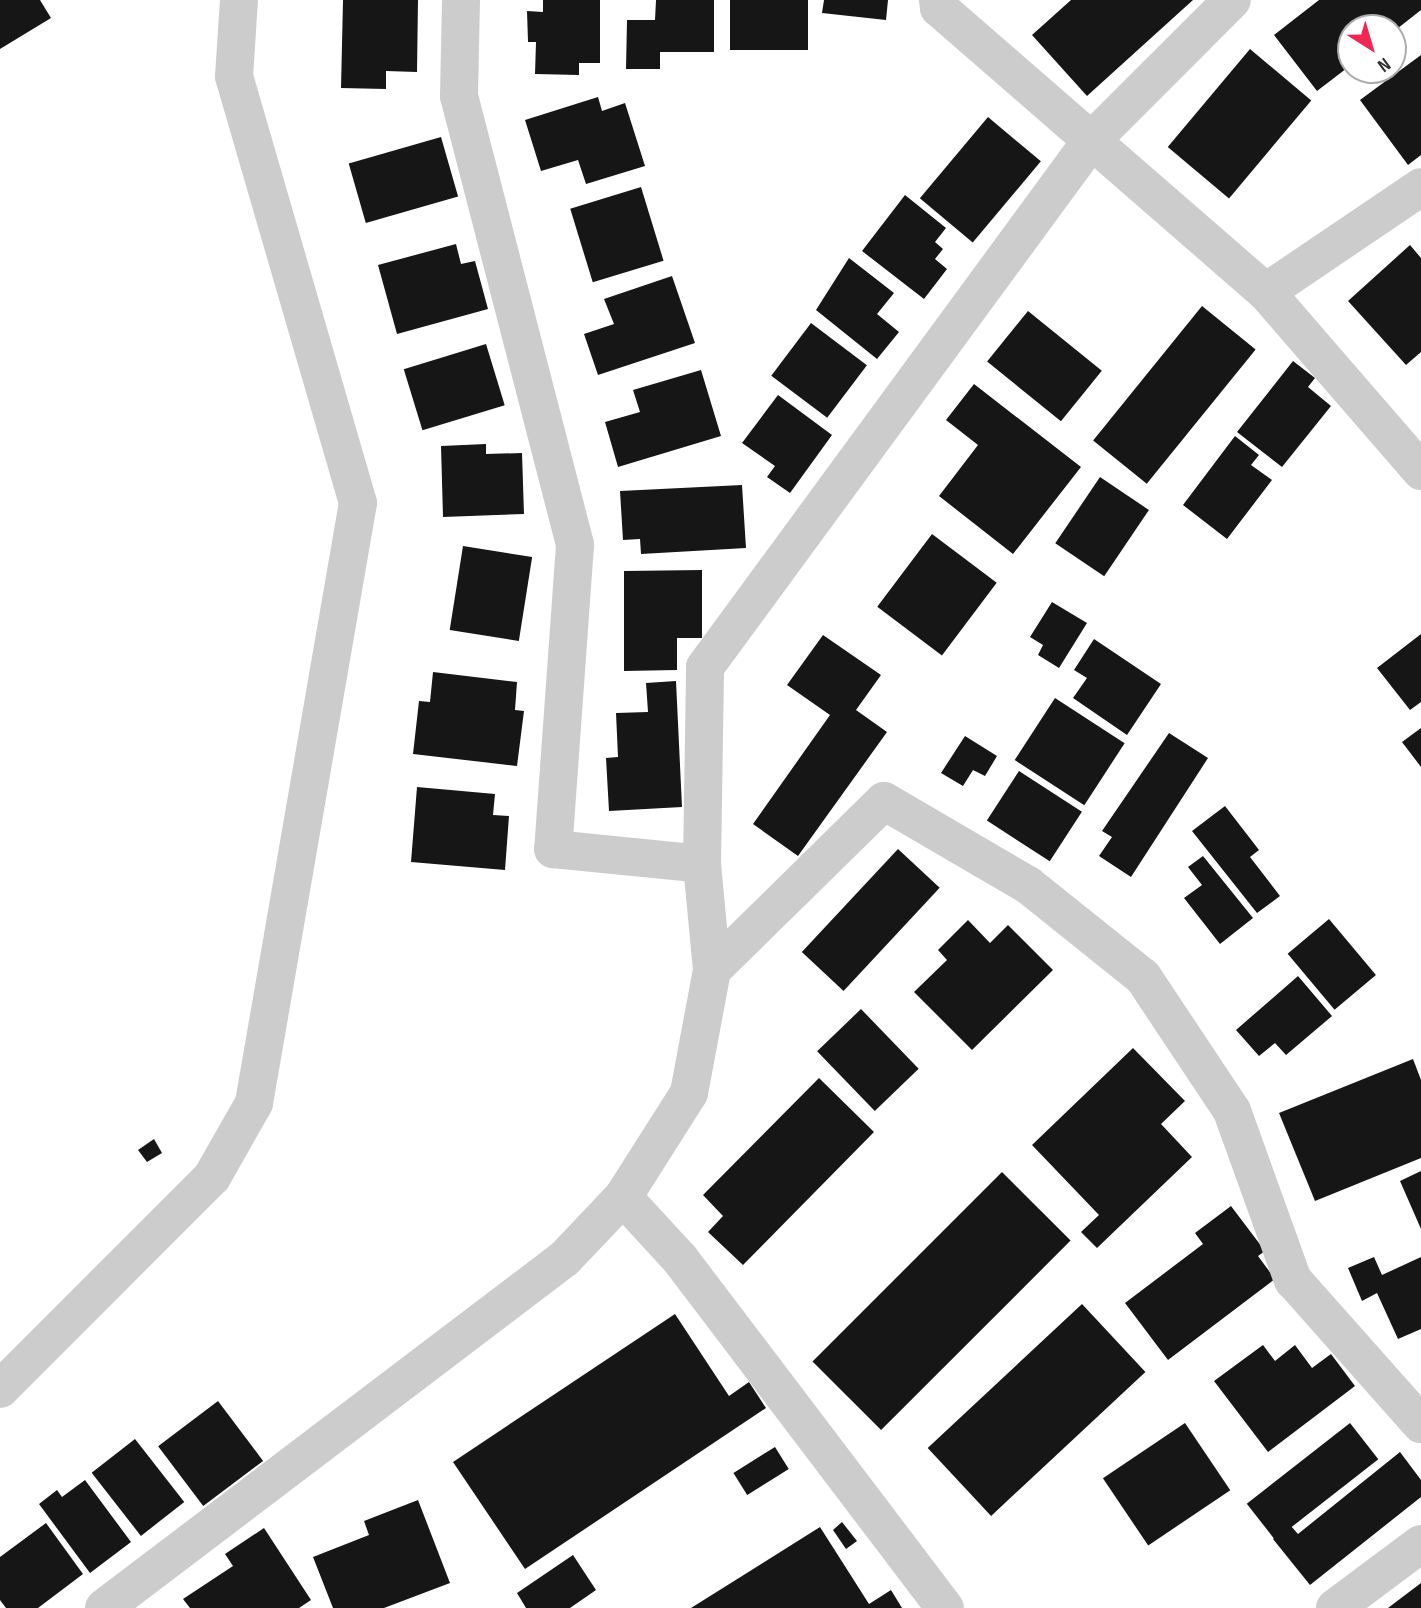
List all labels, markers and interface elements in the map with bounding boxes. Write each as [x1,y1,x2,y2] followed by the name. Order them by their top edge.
[1337,14,1407,84] north arrow
[1373,52,1395,77] text: N

